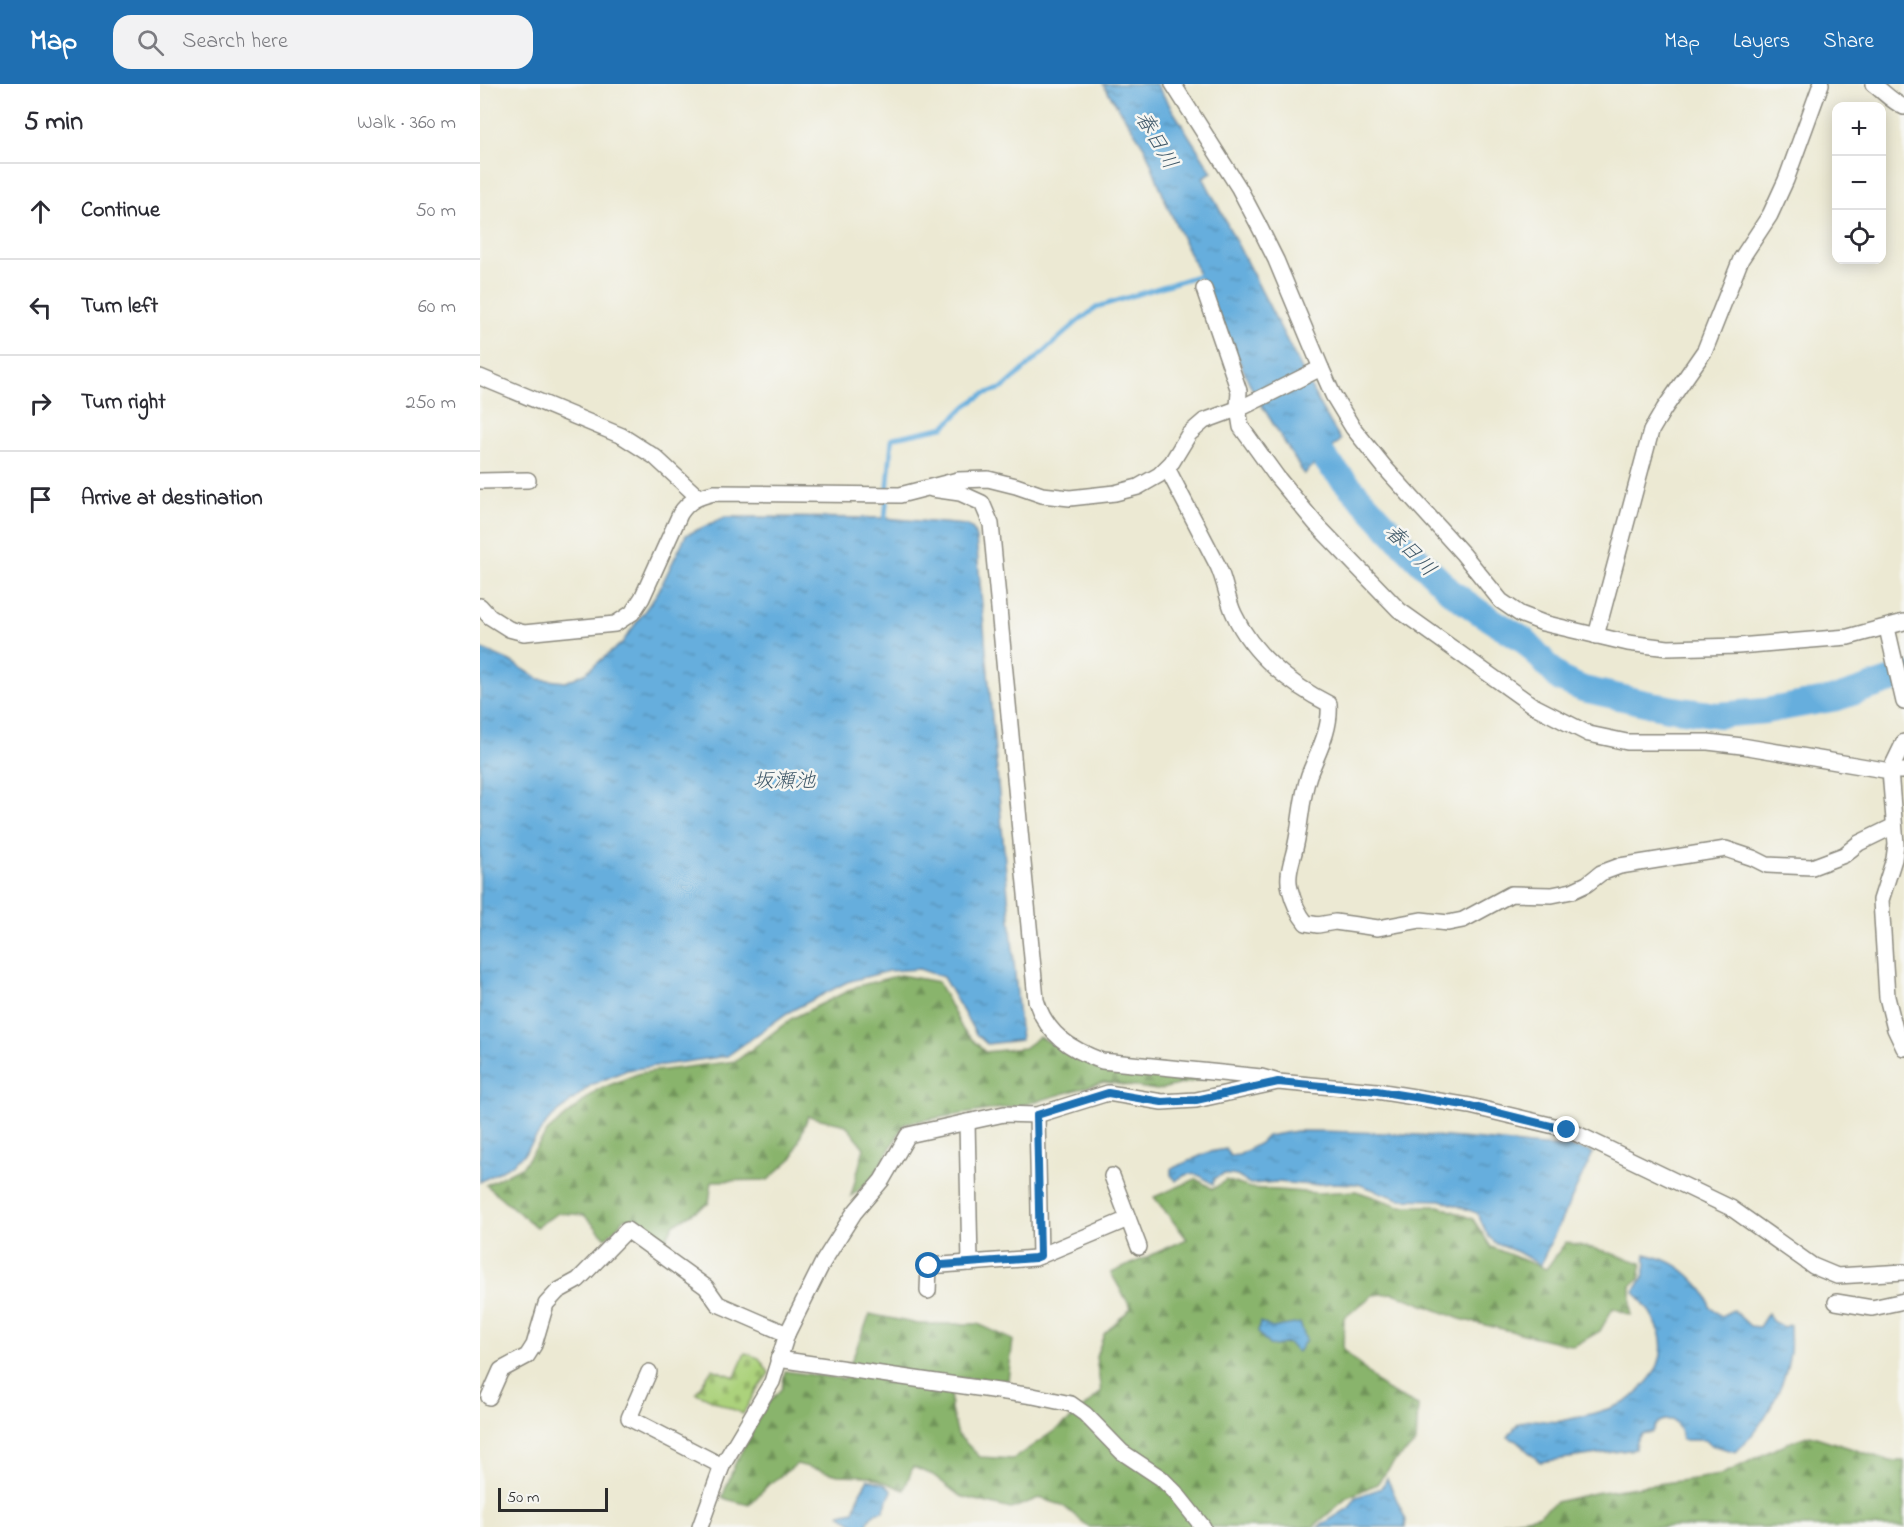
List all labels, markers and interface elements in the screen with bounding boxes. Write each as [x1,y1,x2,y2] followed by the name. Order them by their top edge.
[113,15,533,69] search box
[30,22,77,63] text: Map
[134,26,167,59] icon: search
[182,26,288,58] text: Search here
[1664,27,1700,57] text: Map
[1733,27,1790,57] text: Layers
[1823,27,1874,57] text: Share
[1832,102,1886,264] map controls
[1832,102,1886,156] button: +
[24,104,83,142] text: 5 min
[1127,106,1184,176] water label: 春日川
[357,109,456,138] text: Walk · 360 m
[1832,156,1886,210] button: −
[24,195,57,228] icon: ahead
[81,195,160,227] text: Continue
[415,197,456,226] text: 50 m
[1832,210,1886,264] button: locate
[24,291,57,324] icon: left
[81,291,158,323] text: Turn left
[418,293,456,322] text: 60 m
[24,387,57,420] icon: right
[81,387,166,419] text: Turn right
[405,389,456,418] text: 250 m
[24,483,57,516] icon: arrive
[81,483,263,515] text: Arrive at destination
[1377,518,1442,584] water label: 春日川
[753,767,816,797] water label: 坂瀬池
[1553,1116,1579,1142] route end
[915,1252,941,1278] route start
[498,1485,608,1512] scale bar
[507,1486,539,1510] text: 50 m

